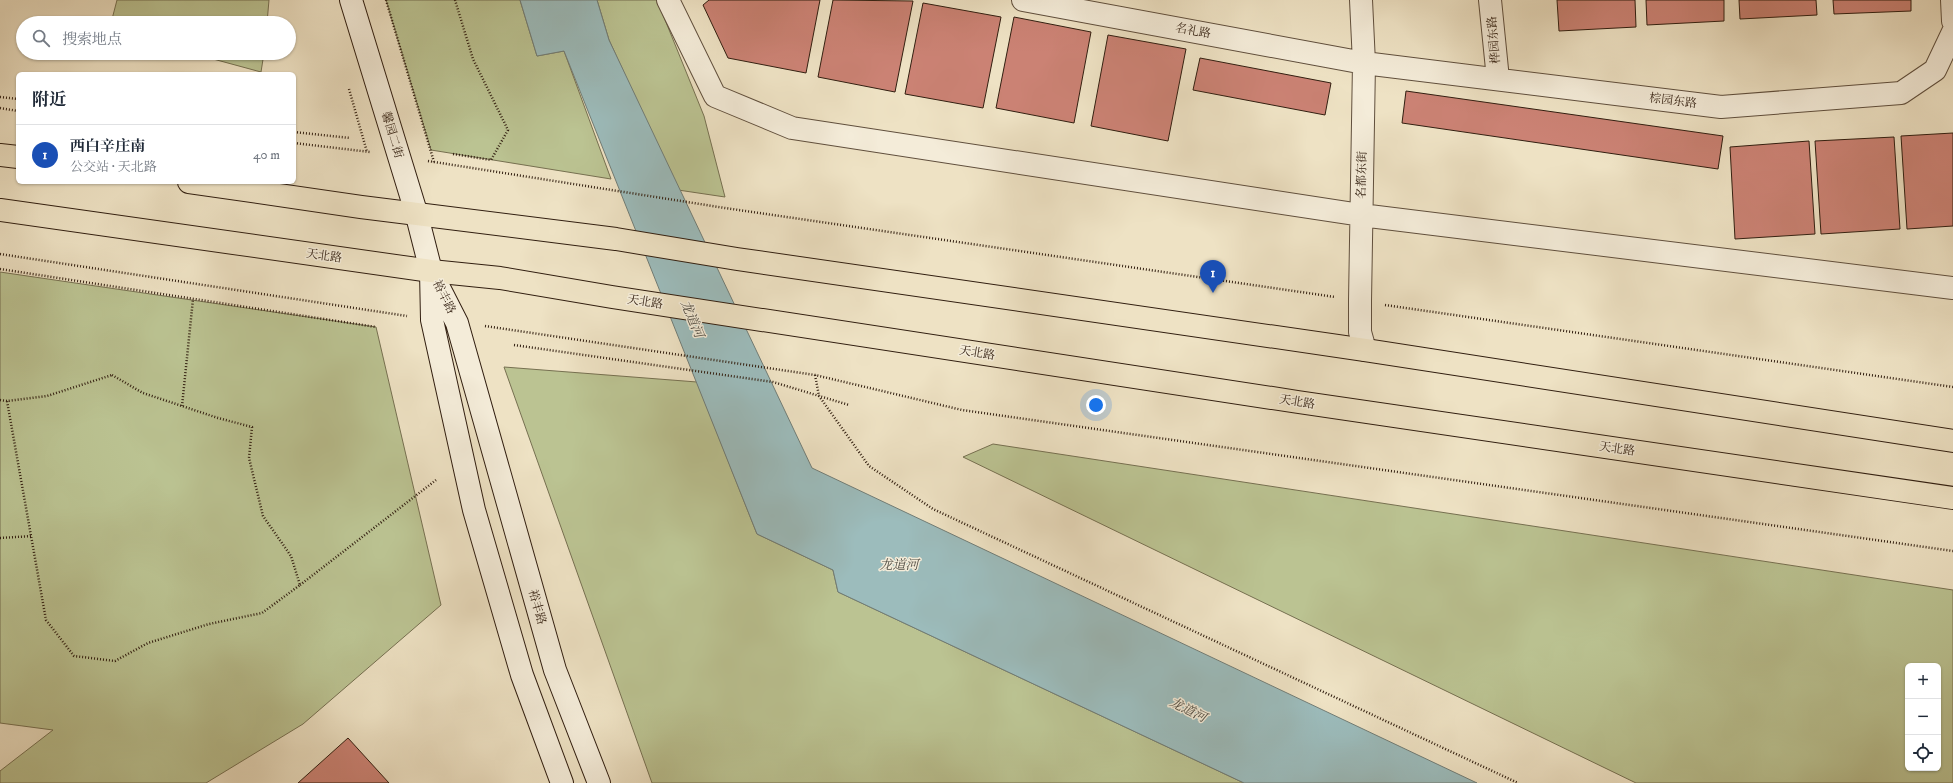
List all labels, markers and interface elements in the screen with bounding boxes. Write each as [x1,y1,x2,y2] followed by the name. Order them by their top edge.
[1484,15,1504,65] street label: 桦园东路
[16,16,296,60] search box
[1174,20,1212,42] street label: 名礼路
[30,27,52,49] icon: search
[62,30,122,49] text: 搜索地点
[32,89,66,111] text: 附近
[1648,91,1698,111] street label: 棕园东路
[378,110,406,161] street label: 馨园二街
[70,137,145,156] text: 西白辛庄南
[43,147,47,163] text: 1
[253,147,280,163] text: 40 m
[1354,150,1370,199] street label: 名都东街
[70,159,157,175] text: 公交站 · 天北路
[305,246,343,266] street label: 天北路
[1200,260,1226,293] pin: 1
[429,278,459,316] street label: 裕丰路
[626,292,664,312] street label: 天北路
[677,298,708,342] water label: 龙道河
[958,343,996,363] street label: 天北路
[1278,392,1316,412] street label: 天北路
[1086,395,1106,415] your location
[1598,439,1636,459] street label: 天北路
[879,557,920,573] water label: 龙道河
[525,588,549,626] street label: 裕丰路
[1905,663,1941,771] map controls
[1905,663,1941,699] button: +
[1167,694,1211,727] water label: 龙道河
[1905,699,1941,735] button: −
[1905,735,1941,771] button: locate

